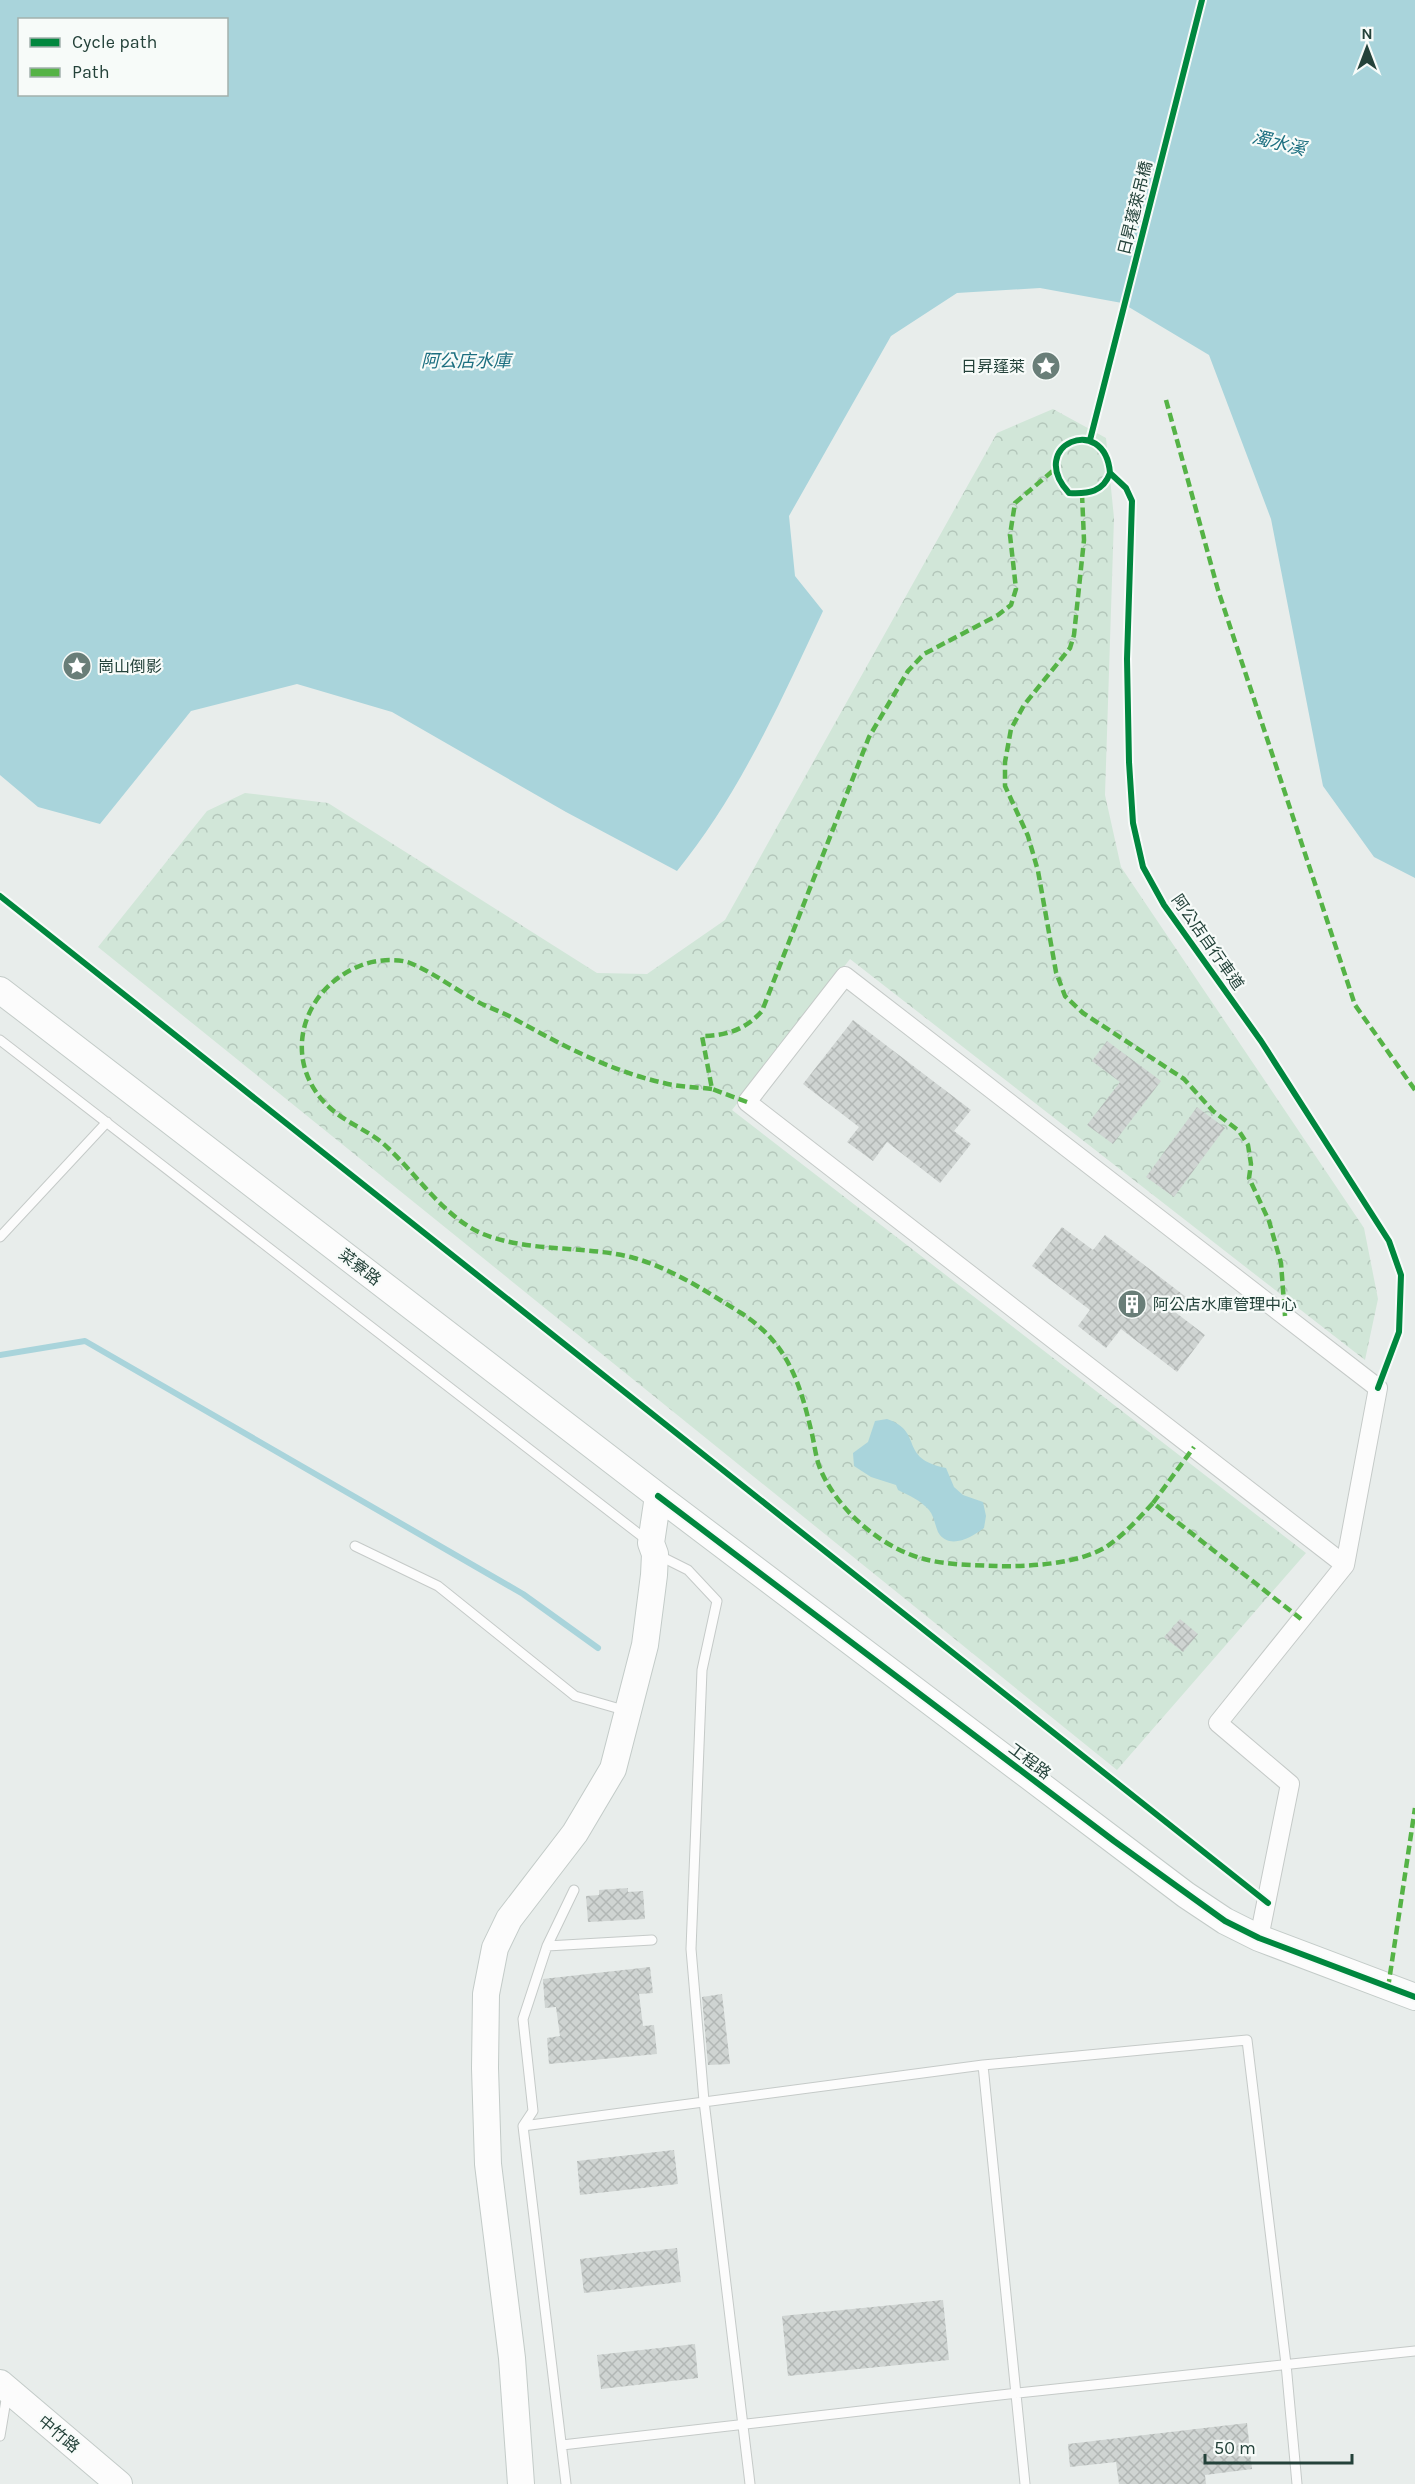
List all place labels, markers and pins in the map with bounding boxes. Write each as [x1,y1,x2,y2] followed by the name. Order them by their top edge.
[1030,350,1062,382] place icon: 日昇蓬萊
[961,357,1025,376] place label: 日昇蓬萊
[61,650,93,682] place icon: 崗山倒影
[98,657,162,676] place label: 崗山倒影
[1116,1288,1148,1320] building icon: 阿公店水庫管理中心
[1153,1295,1297,1314] place label: 阿公店水庫管理中心

